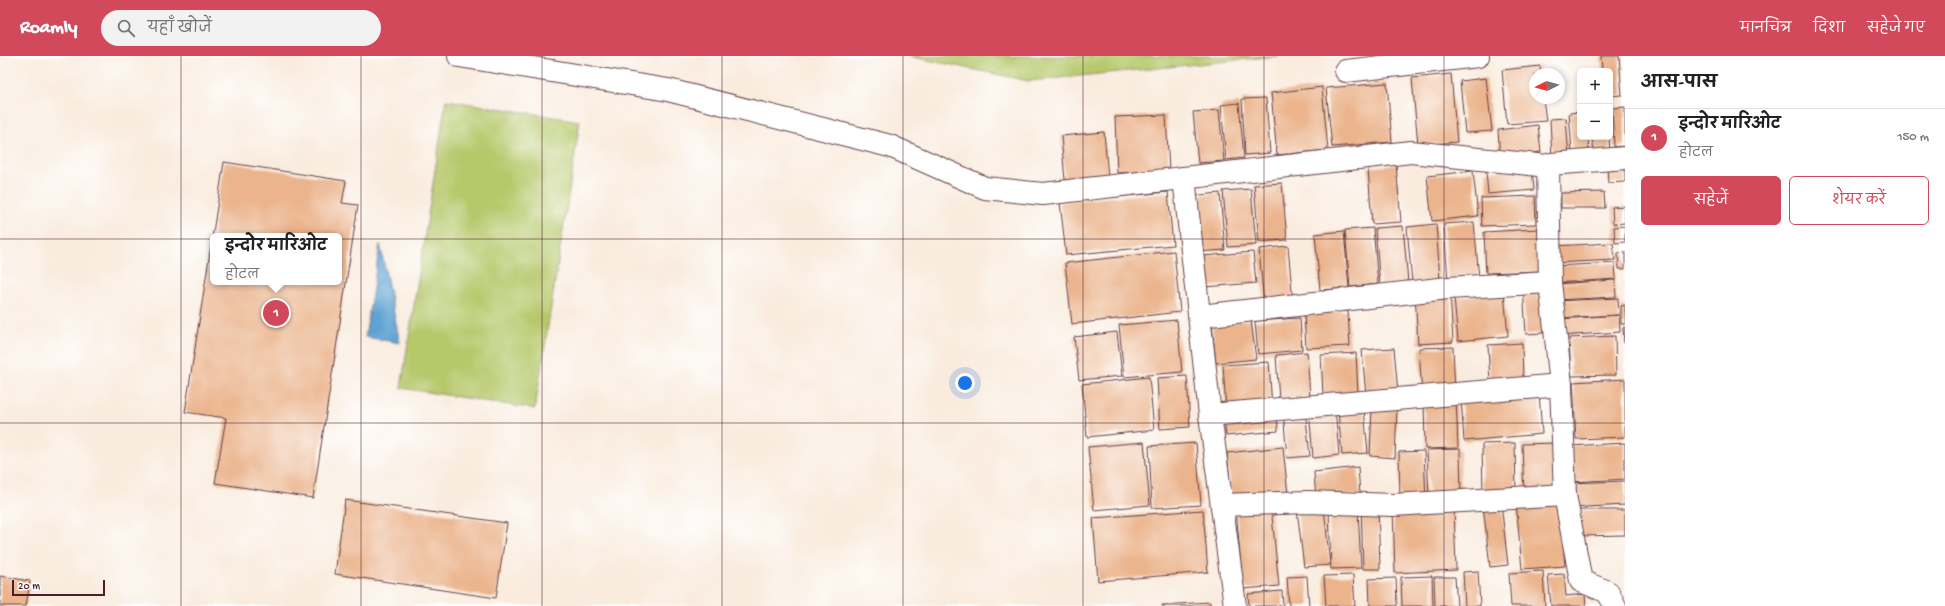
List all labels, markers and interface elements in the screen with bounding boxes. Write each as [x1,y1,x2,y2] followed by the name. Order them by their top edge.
[101,10,381,46] search box
[20,17,77,40] text: Roamly
[115,17,137,39] icon: search
[147,20,212,38] text: यहाँ खोजें
[1740,21,1791,38] text: मानचित्र
[1813,21,1845,38] text: दिशा
[1867,21,1925,38] text: सहेजे गए
[1529,68,1565,104] north arrow
[1577,68,1613,140] map controls
[1577,68,1613,104] button: +
[1641,74,1717,94] text: आस-पास
[1577,104,1613,140] button: −
[1679,116,1780,134] text: इन्दोर मारिओट
[1651,130,1657,145] text: 1
[1897,130,1929,145] text: 150 m
[1679,146,1713,161] text: होटल
[1641,176,1781,225] button: सहेजें
[1789,176,1929,225] button: शेयर करें
[210,233,342,285] popup
[225,238,327,256] text: इन्दोर मारिओट
[225,268,259,283] text: होटल
[263,298,289,328] pin: 1
[955,373,975,393] your location
[12,578,105,597] scale bar
[18,581,40,593] text: 20 m

